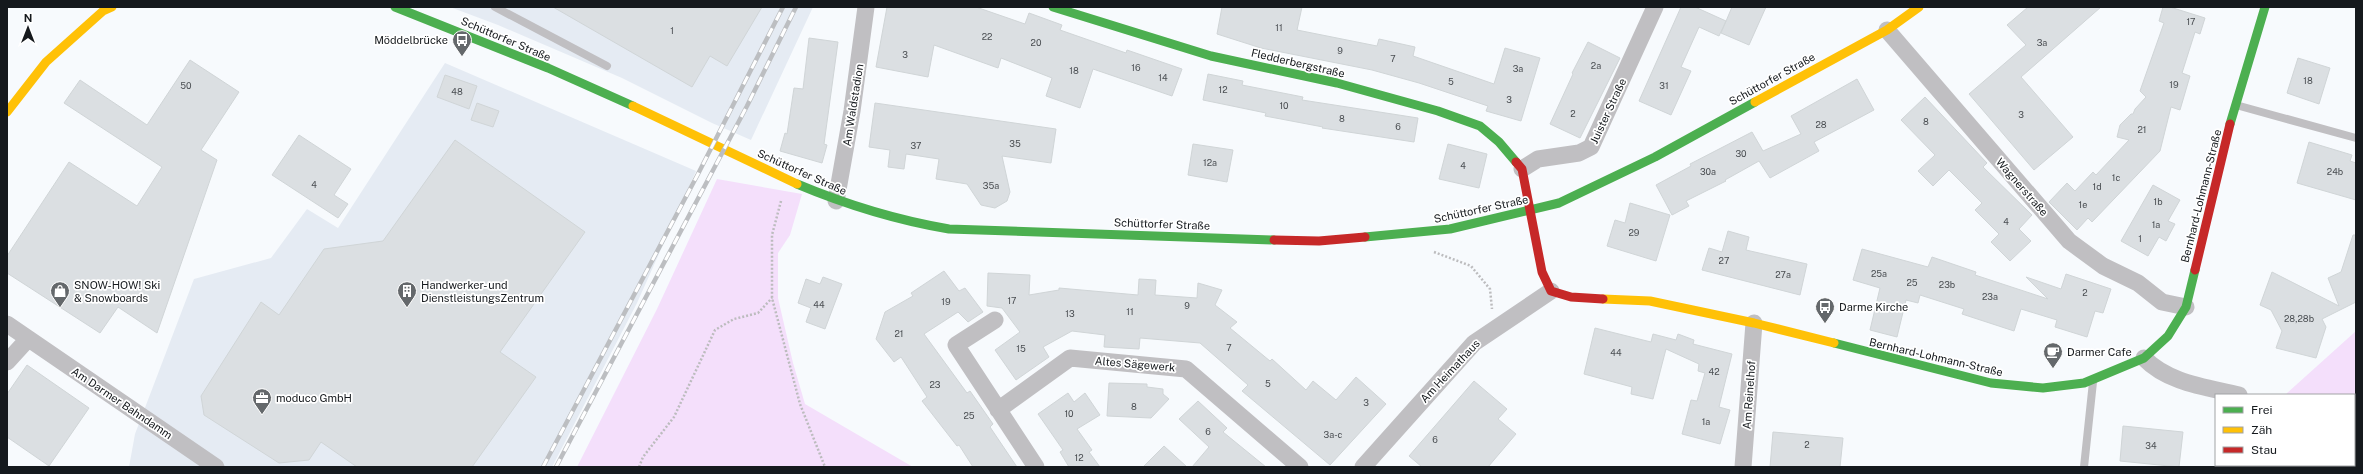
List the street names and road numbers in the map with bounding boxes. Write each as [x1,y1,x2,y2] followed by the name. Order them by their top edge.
[459,15,553,63] street label: Schüttorfer Straße
[1250,46,1346,80] street label: Fledderbergstraße
[1727,50,1817,108] street label: Schüttorfer Straße
[841,63,865,147] street label: Am Waldstadion
[1588,76,1628,146] street label: Juister Straße
[2179,128,2223,264] street label: Bernhard-Lohmann-Straße
[756,147,848,197] street label: Schüttorfer Straße
[1994,156,2050,218] street label: Wagnerstraße
[1433,193,1529,225] street label: Schüttorfer Straße
[1114,216,1210,232] street label: Schüttorfer Straße
[1868,336,2004,378] street label: Bernhard-Lohmann-Straße
[1418,337,1482,405] street label: Am Heimathaus
[1094,355,1176,373] street label: Altes Sägewerk
[1741,360,1757,430] street label: Am Reinelhof
[69,365,175,441] street label: Am Darmer Bahndamm

